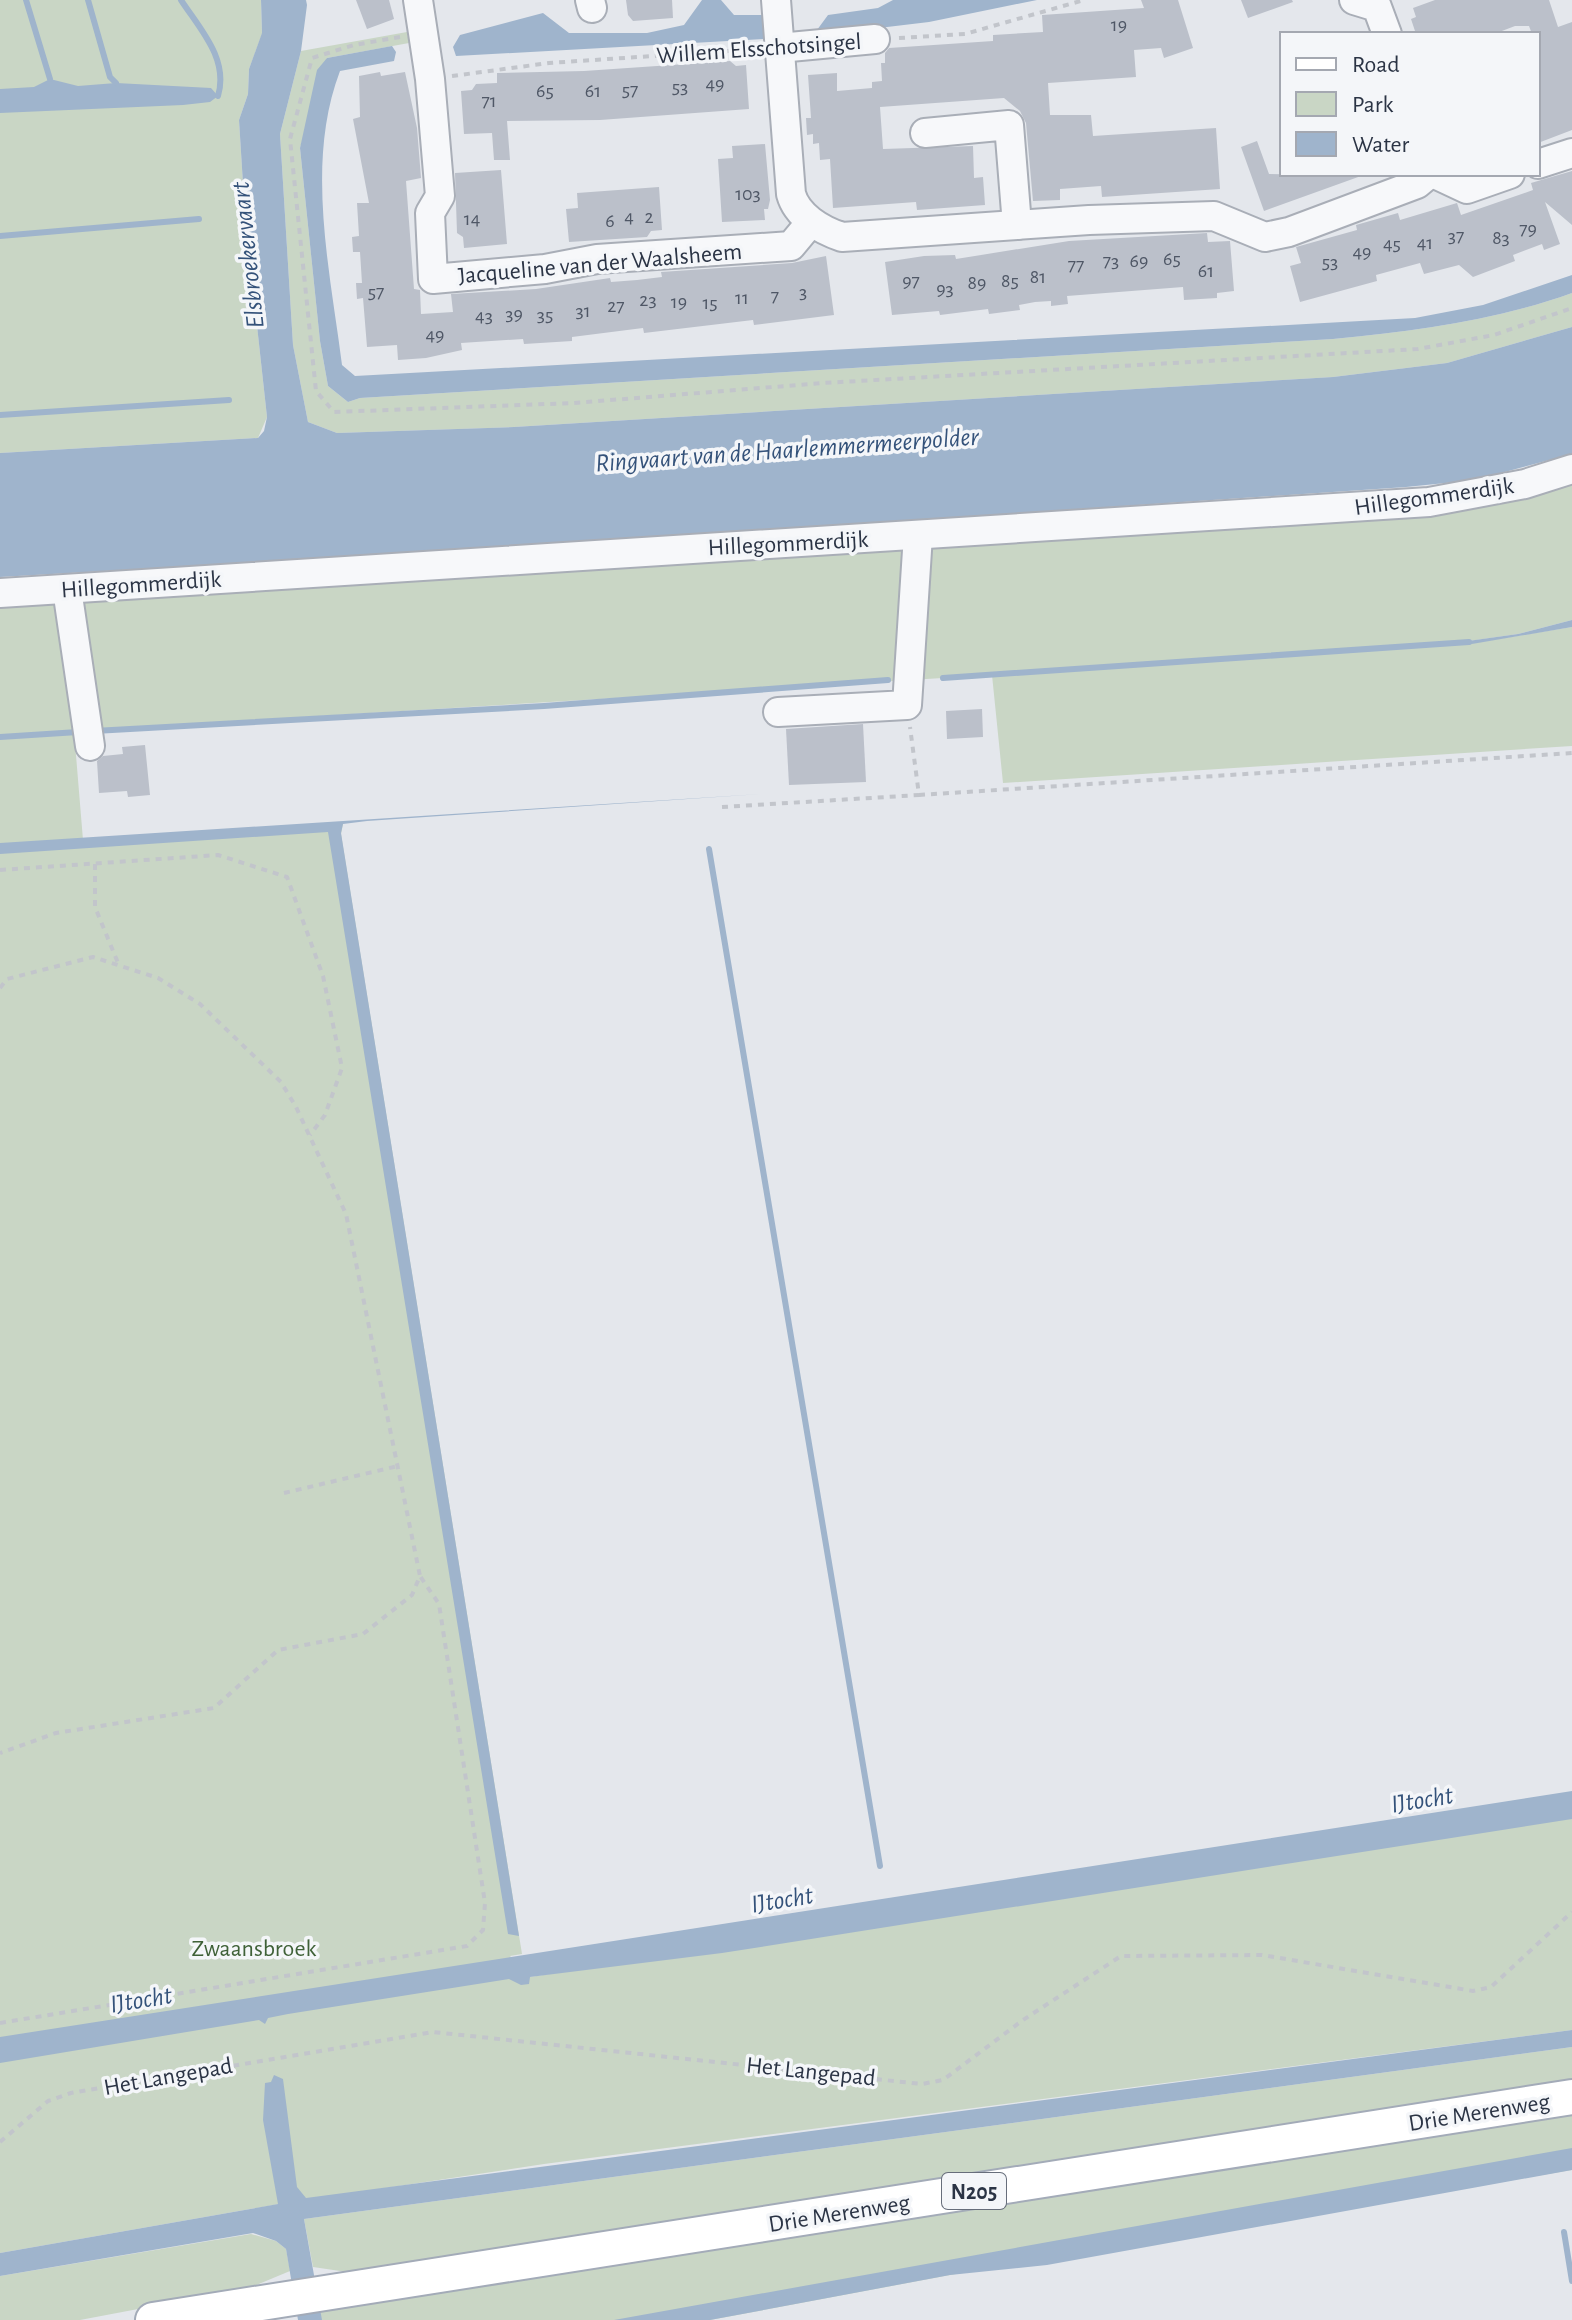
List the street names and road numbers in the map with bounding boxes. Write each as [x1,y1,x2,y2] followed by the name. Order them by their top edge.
[656,30,862,68] street label: Willem Elsschotsingel
[457,240,743,288] street label: Jacqueline van der Waalsheem
[1353,474,1515,520] street label: Hillegommerdijk
[707,528,869,560] street label: Hillegommerdijk
[60,567,222,603] street label: Hillegommerdijk
[745,2053,877,2091] street label: Het Langepad
[102,2054,234,2100] street label: Het Langepad
[1407,2090,1552,2136] street label: Drie Merenweg
[942,2173,1006,2209] road number: N205
[767,2191,912,2237] street label: Drie Merenweg

